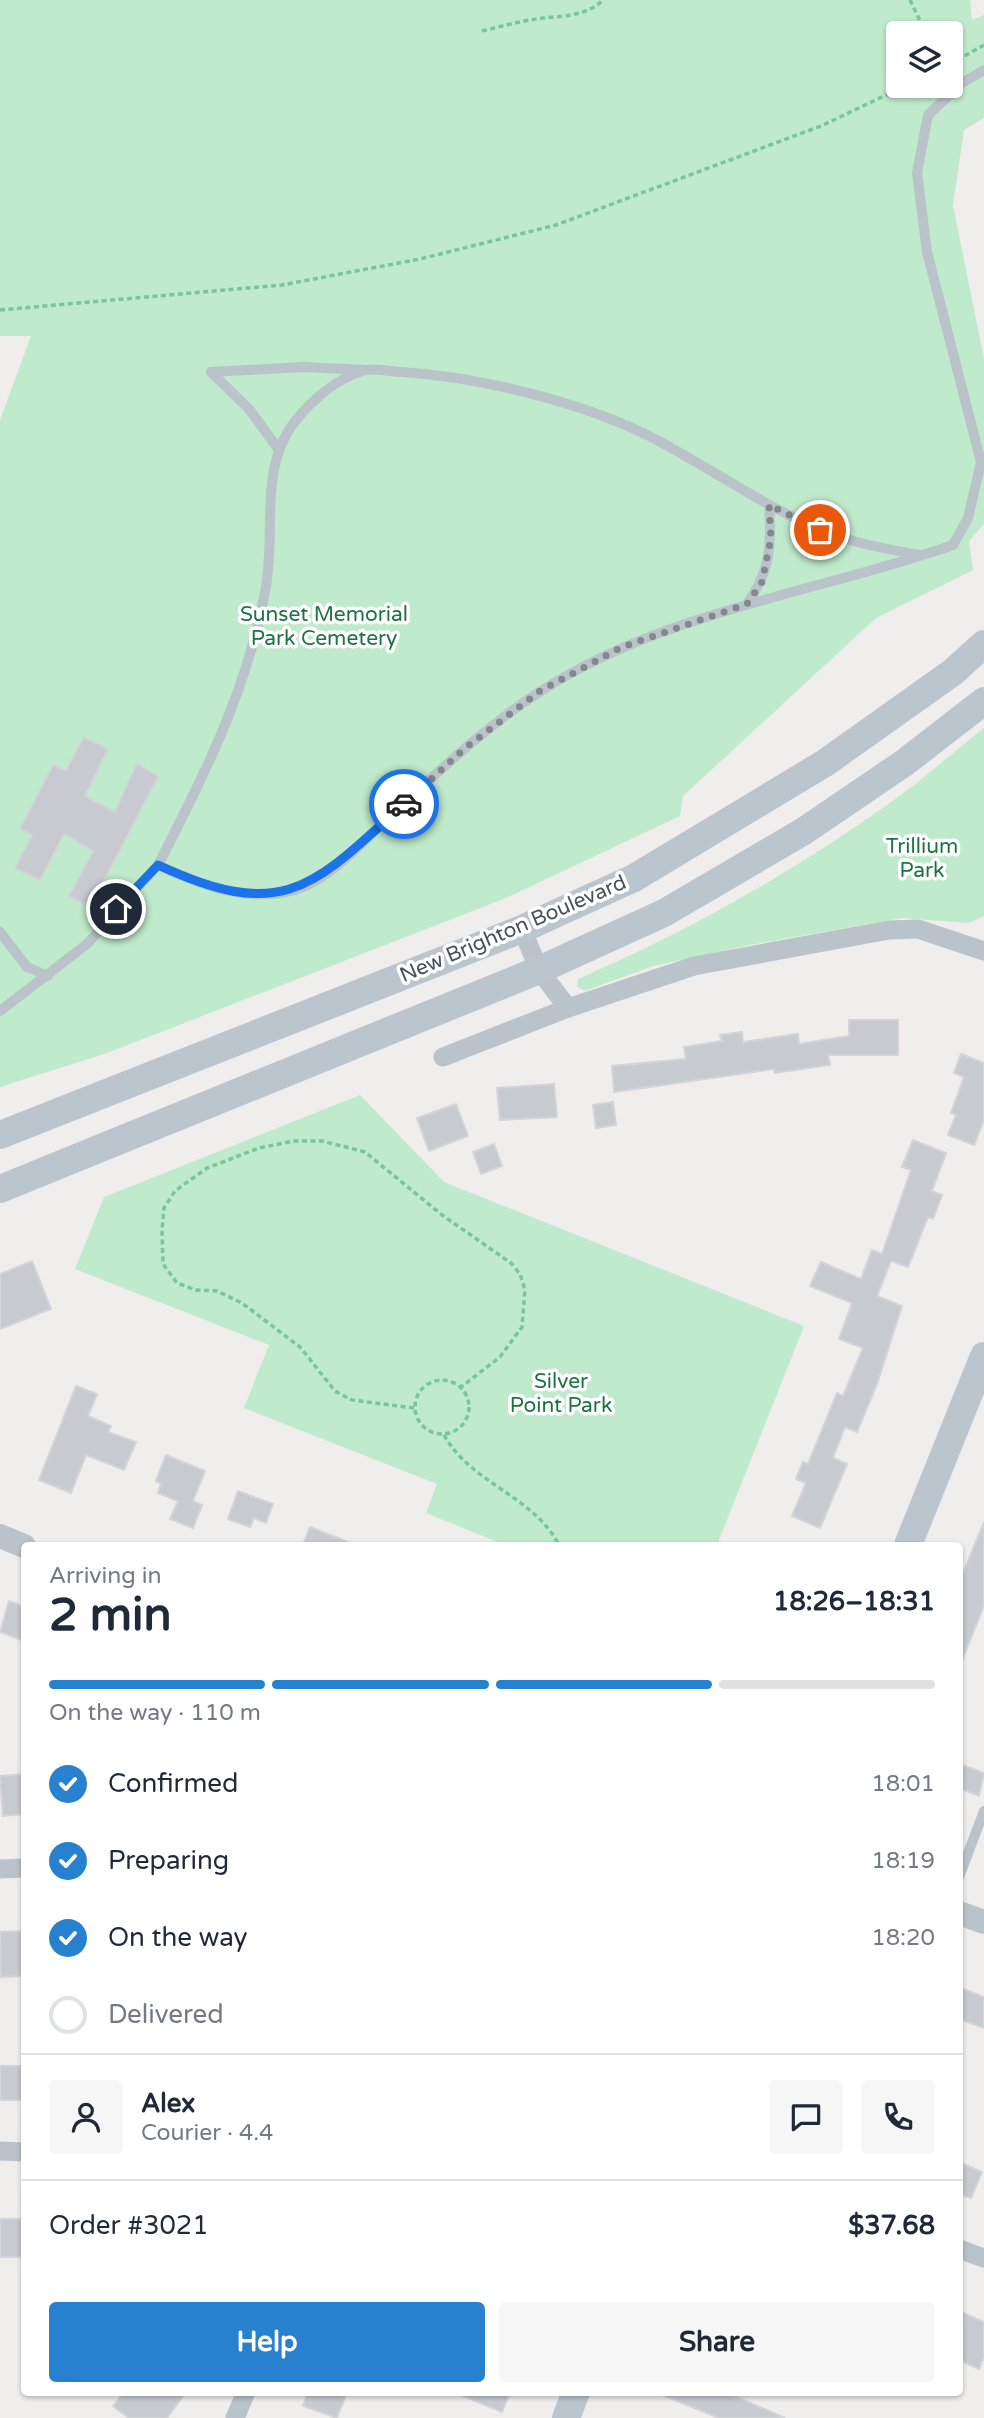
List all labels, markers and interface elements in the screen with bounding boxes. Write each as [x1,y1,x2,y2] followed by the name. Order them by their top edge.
[886,21,963,98] map controls
[886,21,963,98] button: layers
[790,500,850,560] pin
[801,511,839,549] icon: bag
[240,602,408,651] park label: Sunset Memorial Park Cemetery
[369,769,439,839] courier
[385,785,423,823] icon: car
[886,834,958,883] park label: Trillium Park
[396,870,630,988] street label: New Brighton Boulevard
[86,879,146,939] pin
[97,890,135,928] icon: home
[510,1369,612,1418] park label: Silver Point Park
[49,1562,162,1590] text: Arriving in
[773,1586,935,1617] text: 18:26–18:31
[49,1588,172,1643] text: 2 min
[49,1699,261,1727] text: On the way · 110 m
[49,1765,87,1803] icon: check
[108,1768,238,1799] text: Confirmed
[871,1770,935,1798] text: 18:01
[49,1842,87,1880] icon: check
[108,1845,229,1876] text: Preparing
[871,1847,935,1875] text: 18:19
[49,1919,87,1957] icon: check
[108,1922,248,1953] text: On the way
[871,1924,935,1952] text: 18:20
[108,1999,224,2030] text: Delivered
[49,2080,123,2154] button: person
[769,2080,843,2154] button: chat
[861,2080,935,2154] button: phone
[141,2088,195,2119] text: Alex
[141,2119,273,2147] text: Courier · 4.4
[49,2210,209,2241] text: Order #3021
[848,2210,935,2241] text: $37.68
[49,2302,485,2382] button: Help
[499,2302,935,2382] button: Share

